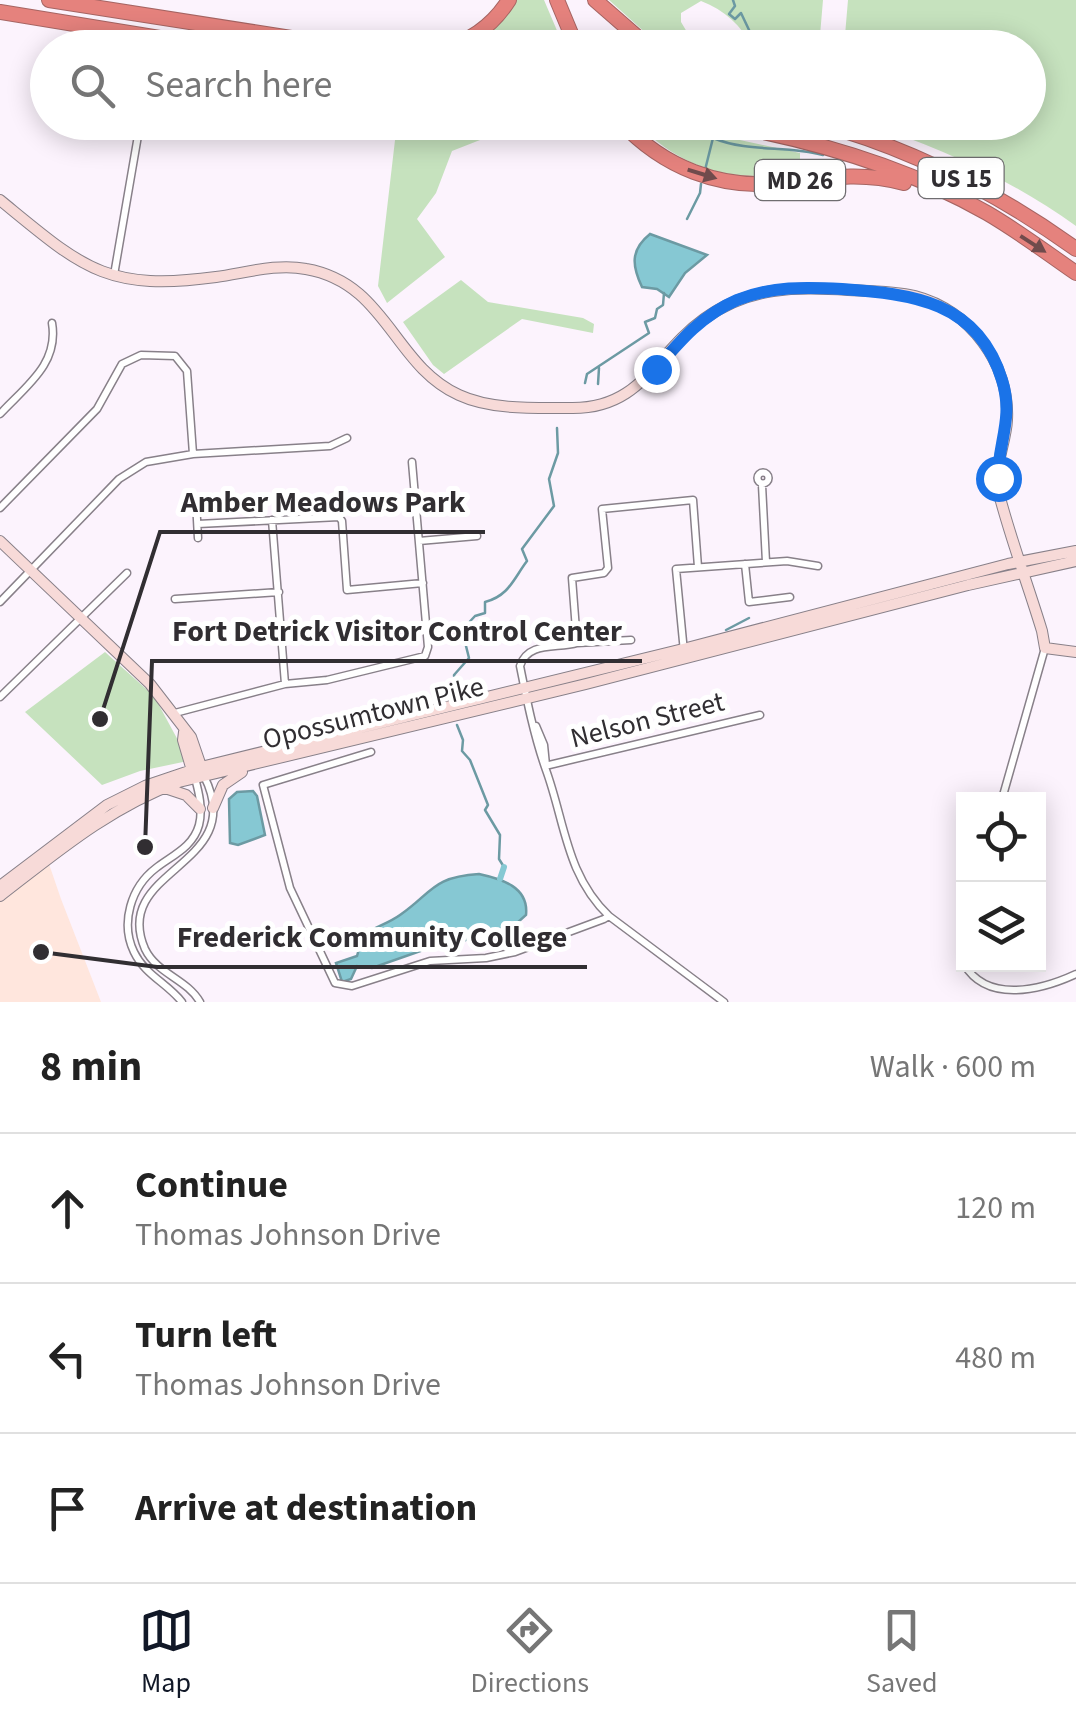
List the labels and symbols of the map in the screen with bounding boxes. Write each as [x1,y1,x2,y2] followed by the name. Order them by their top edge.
[918,158,1004,198] road number: US 15
[755,160,845,200] road number: MD 26
[687,167,717,182] one-way arrow
[1019,234,1047,252] one-way arrow
[634,347,680,393] route end
[976,456,1022,502] route start
[160,472,485,532] callout: Amber Meadows Park
[180,481,466,524] text: Amber Meadows Park
[152,601,642,661] callout: Fort Detrick Visitor Control Center
[172,610,622,653] text: Fort Detrick Visitor Control Center
[259,666,488,760] street label: Opossumtown Pike
[566,681,729,758] street label: Nelson Street
[157,907,587,967] callout: Frederick Community College
[177,916,567,959] text: Frederick Community College

